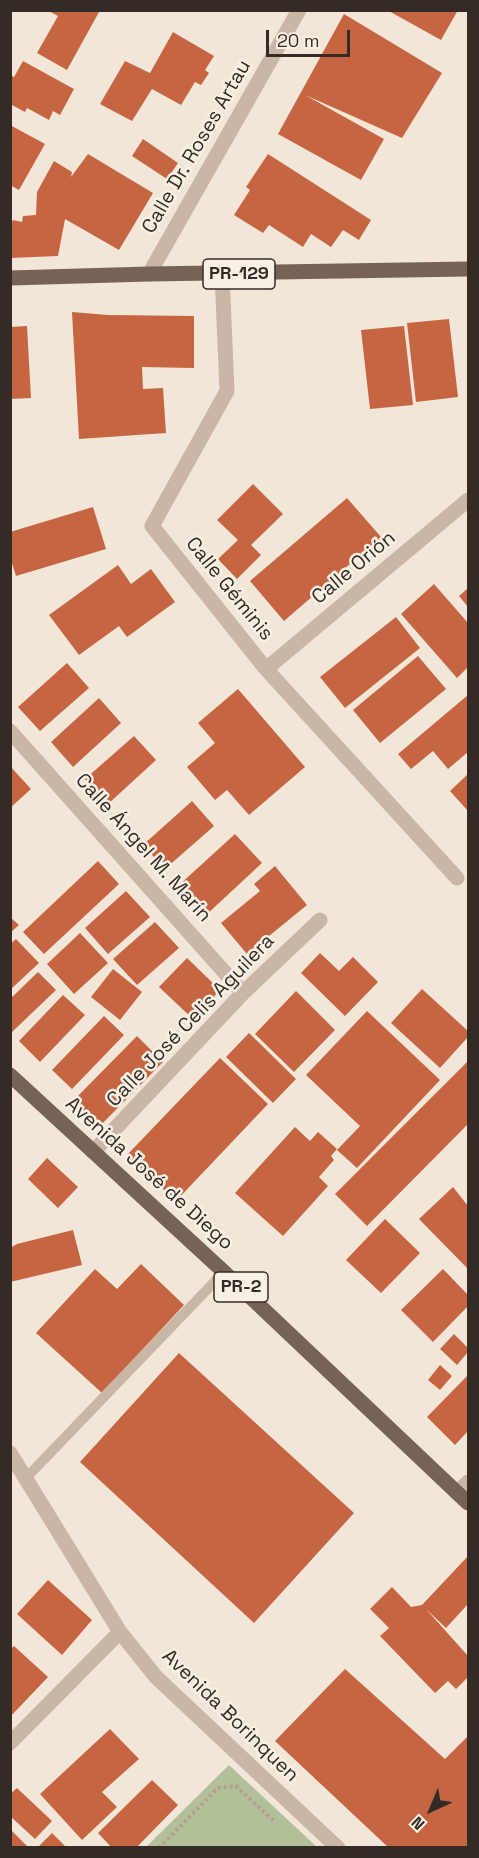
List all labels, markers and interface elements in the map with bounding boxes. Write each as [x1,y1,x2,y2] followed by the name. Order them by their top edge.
[269,18,353,56] scale bar
[277,29,320,52] text: 20 m
[137,56,257,238] street label: Calle Dr. Roses Artau
[203,259,275,289] road number: PR-129
[307,526,401,610] street label: Calle Orión
[180,533,278,645] street label: Calle Géminis
[70,769,216,927] street label: Calle Ángel M. Marín
[102,930,280,1112] street label: Calle José Celis Aguilera
[60,1092,238,1256] street label: Avenida José de Diego
[214,1272,268,1302] road number: PR-2
[157,1645,303,1787] street label: Avenida Borinquen
[401,1780,461,1840] north arrow
[407,1812,429,1835] text: N

